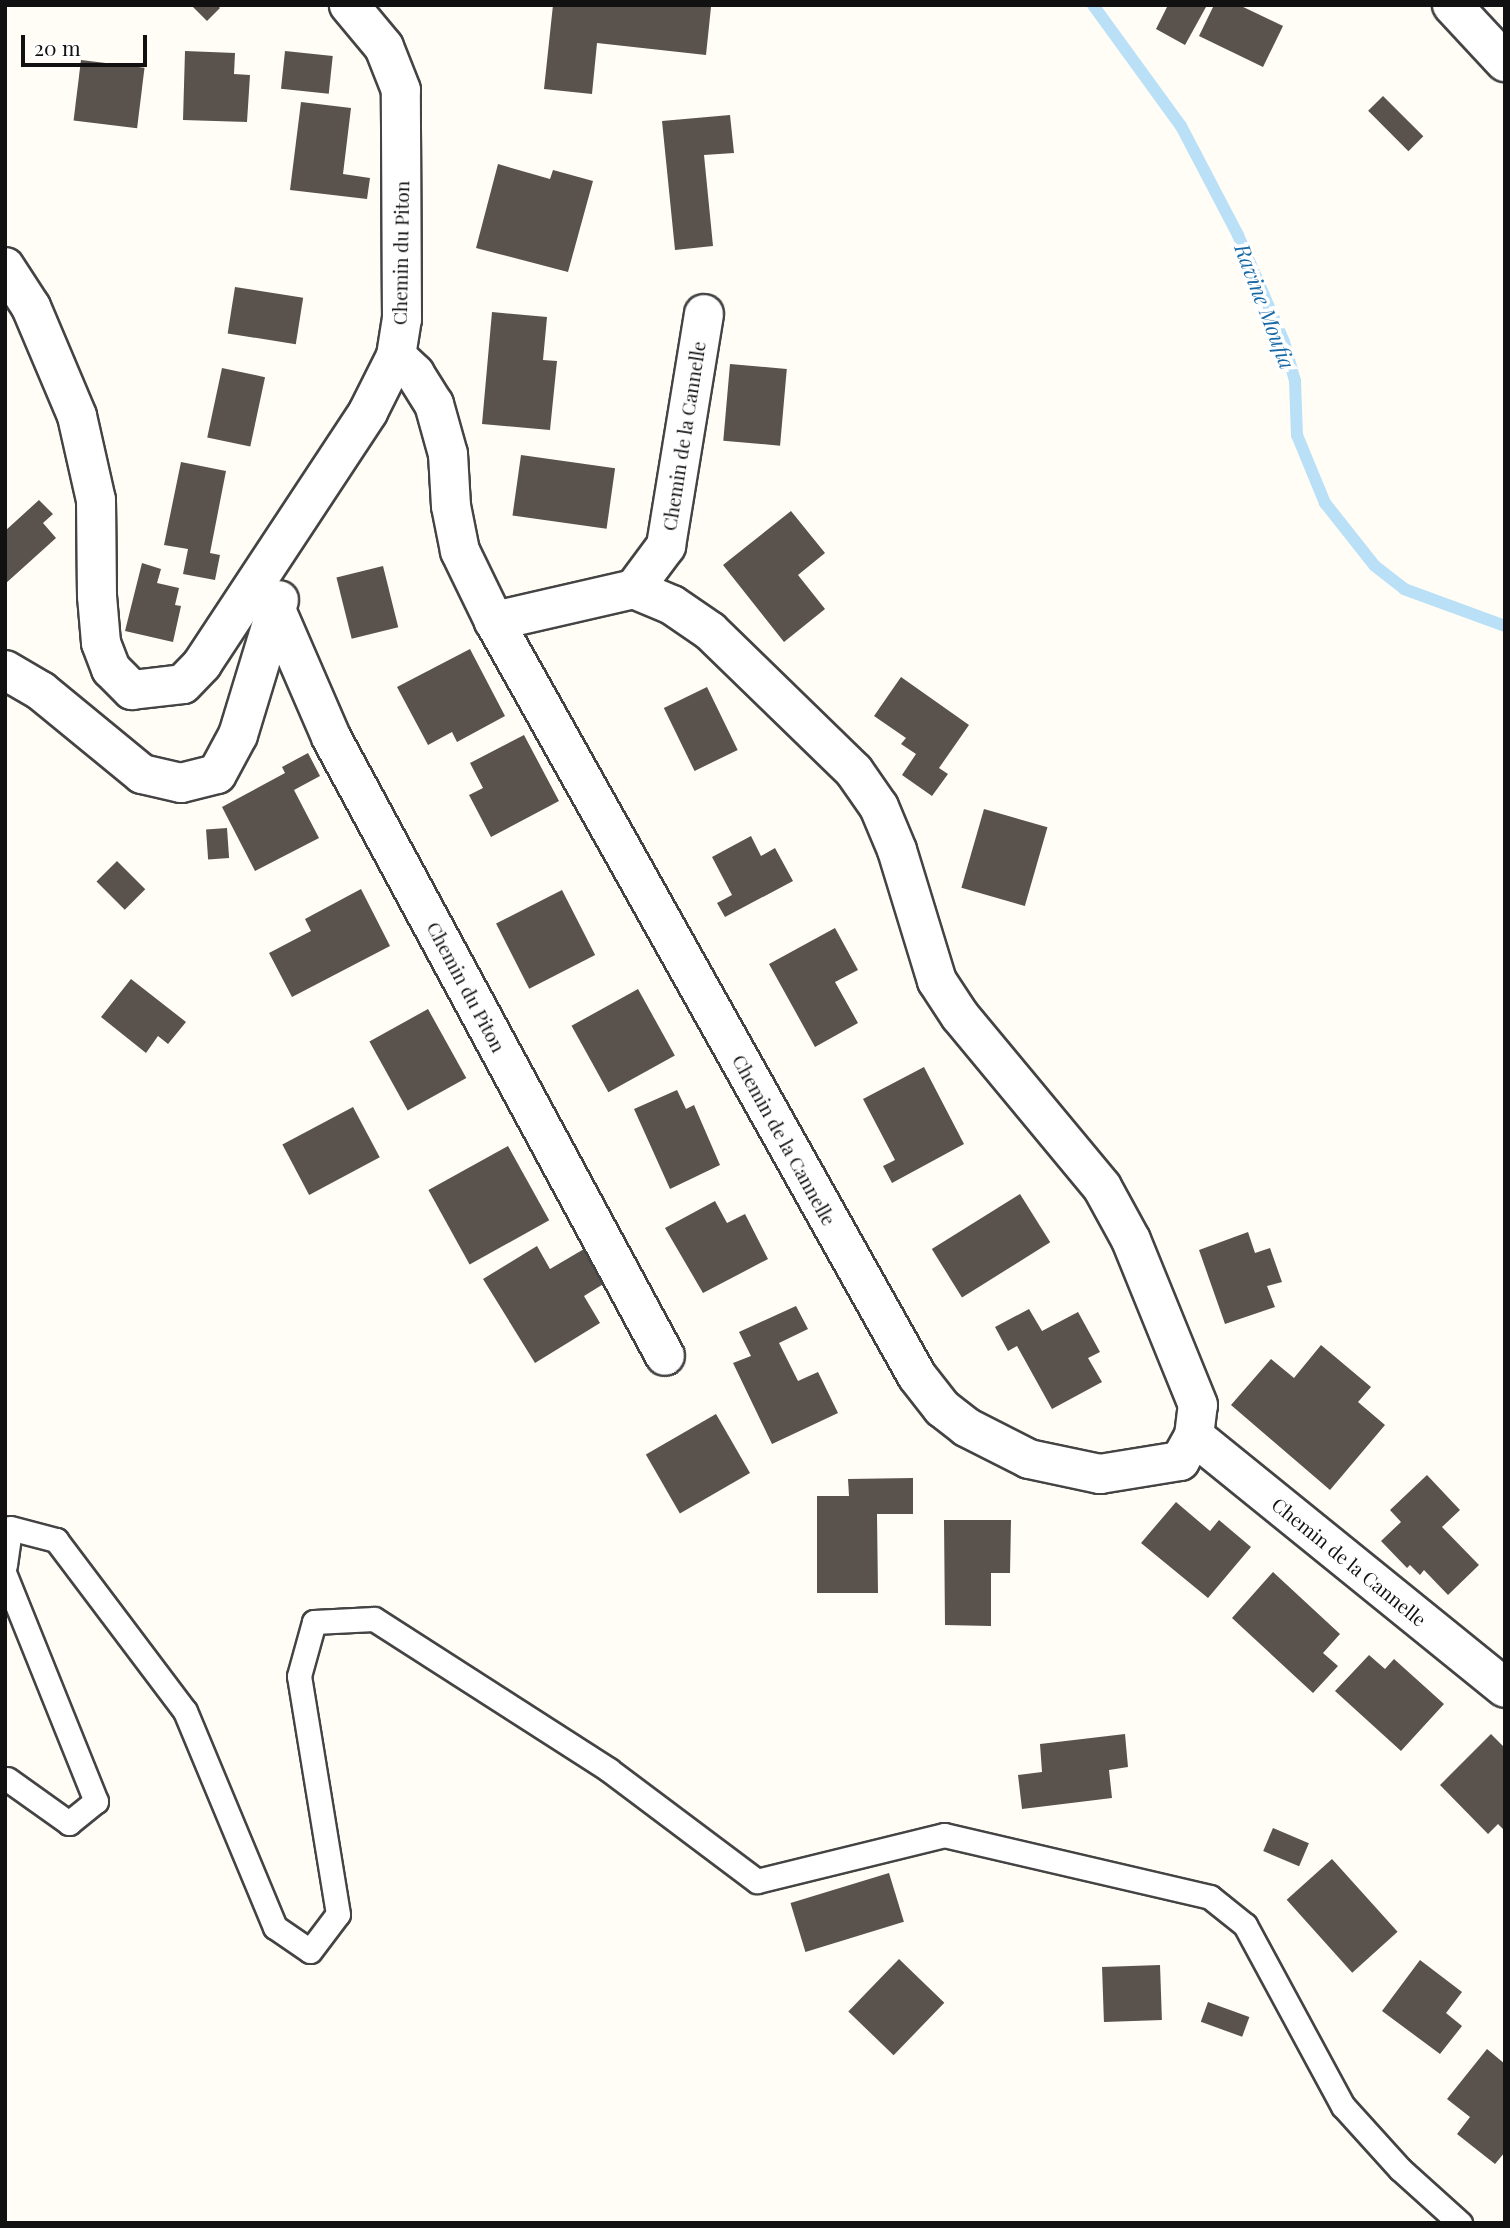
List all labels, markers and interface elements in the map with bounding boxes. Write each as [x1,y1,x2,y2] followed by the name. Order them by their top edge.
[24,21,150,65] scale bar
[34,33,81,61] text: 20 m
[388,181,414,325] street label: Chemin du Piton
[1231,240,1301,372] water label: Ravine Moufia
[658,339,710,533] street label: Chemin de la Cannelle
[422,918,510,1056] street label: Chemin du Piton
[727,1050,841,1230] street label: Chemin de la Cannelle
[1267,1493,1431,1631] street label: Chemin de la Cannelle

